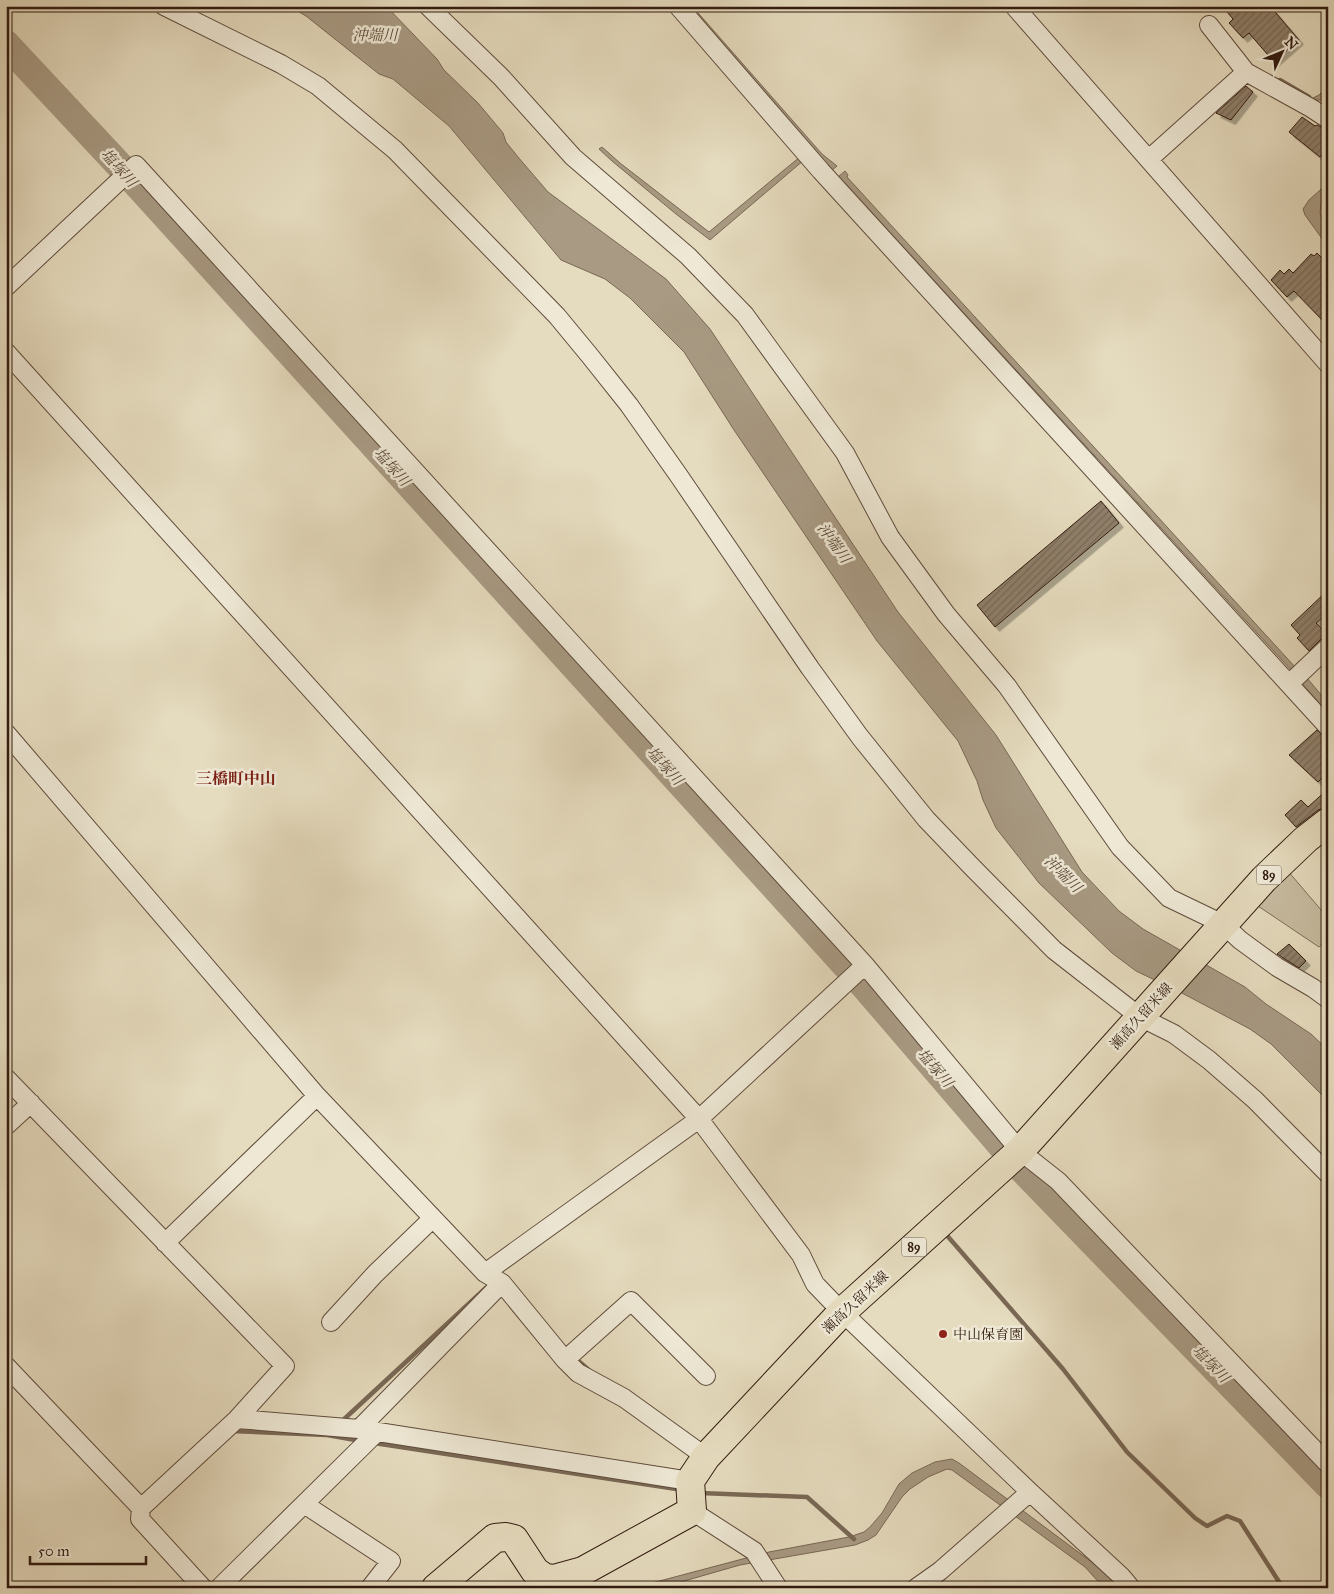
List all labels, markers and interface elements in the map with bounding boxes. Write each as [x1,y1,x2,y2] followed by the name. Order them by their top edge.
[352,26,399,44] water label: 沖端川
[1256,28,1306,78] north arrow
[1281,33,1301,54] text: N
[97,145,142,192] water label: 塩塚川
[370,444,415,491] water label: 塩塚川
[813,520,856,568] water label: 沖端川
[643,743,688,790] water label: 塩塚川
[196,769,276,788] district label: 三橋町中山
[1041,852,1087,898] water label: 沖端川
[1256,866,1282,884] road number: 89
[1107,979,1176,1053] street label: 瀬高久留米線
[913,1045,958,1092] water label: 塩塚川
[902,1238,926,1256] road number: 89
[819,1268,892,1337] street label: 瀬高久留米線
[953,1326,1023,1343] place label: 中山保育園
[937,1328,949,1340] marker: 中山保育園
[1189,1342,1234,1388] water label: 塩塚川
[30,1534,146,1566] scale bar
[38,1542,70,1560] text: 50 m

